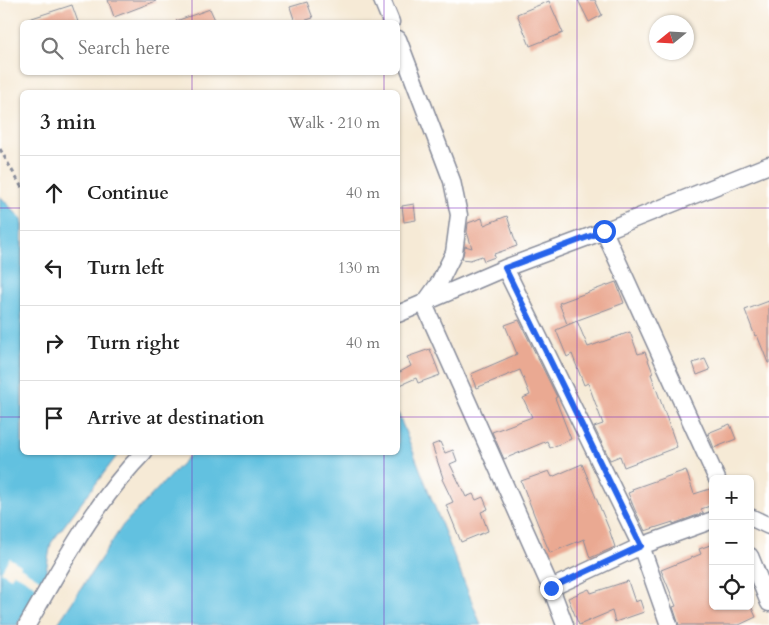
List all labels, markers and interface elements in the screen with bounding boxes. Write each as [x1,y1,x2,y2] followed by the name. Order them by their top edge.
[649,15,694,60] north arrow
[20,20,400,75] search box
[38,34,66,62] icon: search
[78,35,170,61] text: Search here
[40,108,96,137] text: 3 min
[288,112,380,134] text: Walk · 210 m
[40,179,68,207] icon: ahead
[87,180,169,206] text: Continue
[346,182,380,204] text: 40 m
[593,220,616,243] route start
[40,254,68,282] icon: left
[87,255,164,281] text: Turn left
[338,257,380,279] text: 130 m
[40,329,68,357] icon: right
[87,330,179,356] text: Turn right
[346,332,380,354] text: 40 m
[40,404,68,432] icon: arrive
[87,405,264,431] text: Arrive at destination
[709,475,754,610] map controls
[709,475,754,520] button: +
[709,520,754,565] button: −
[709,565,754,610] button: locate
[540,577,563,600] route end

